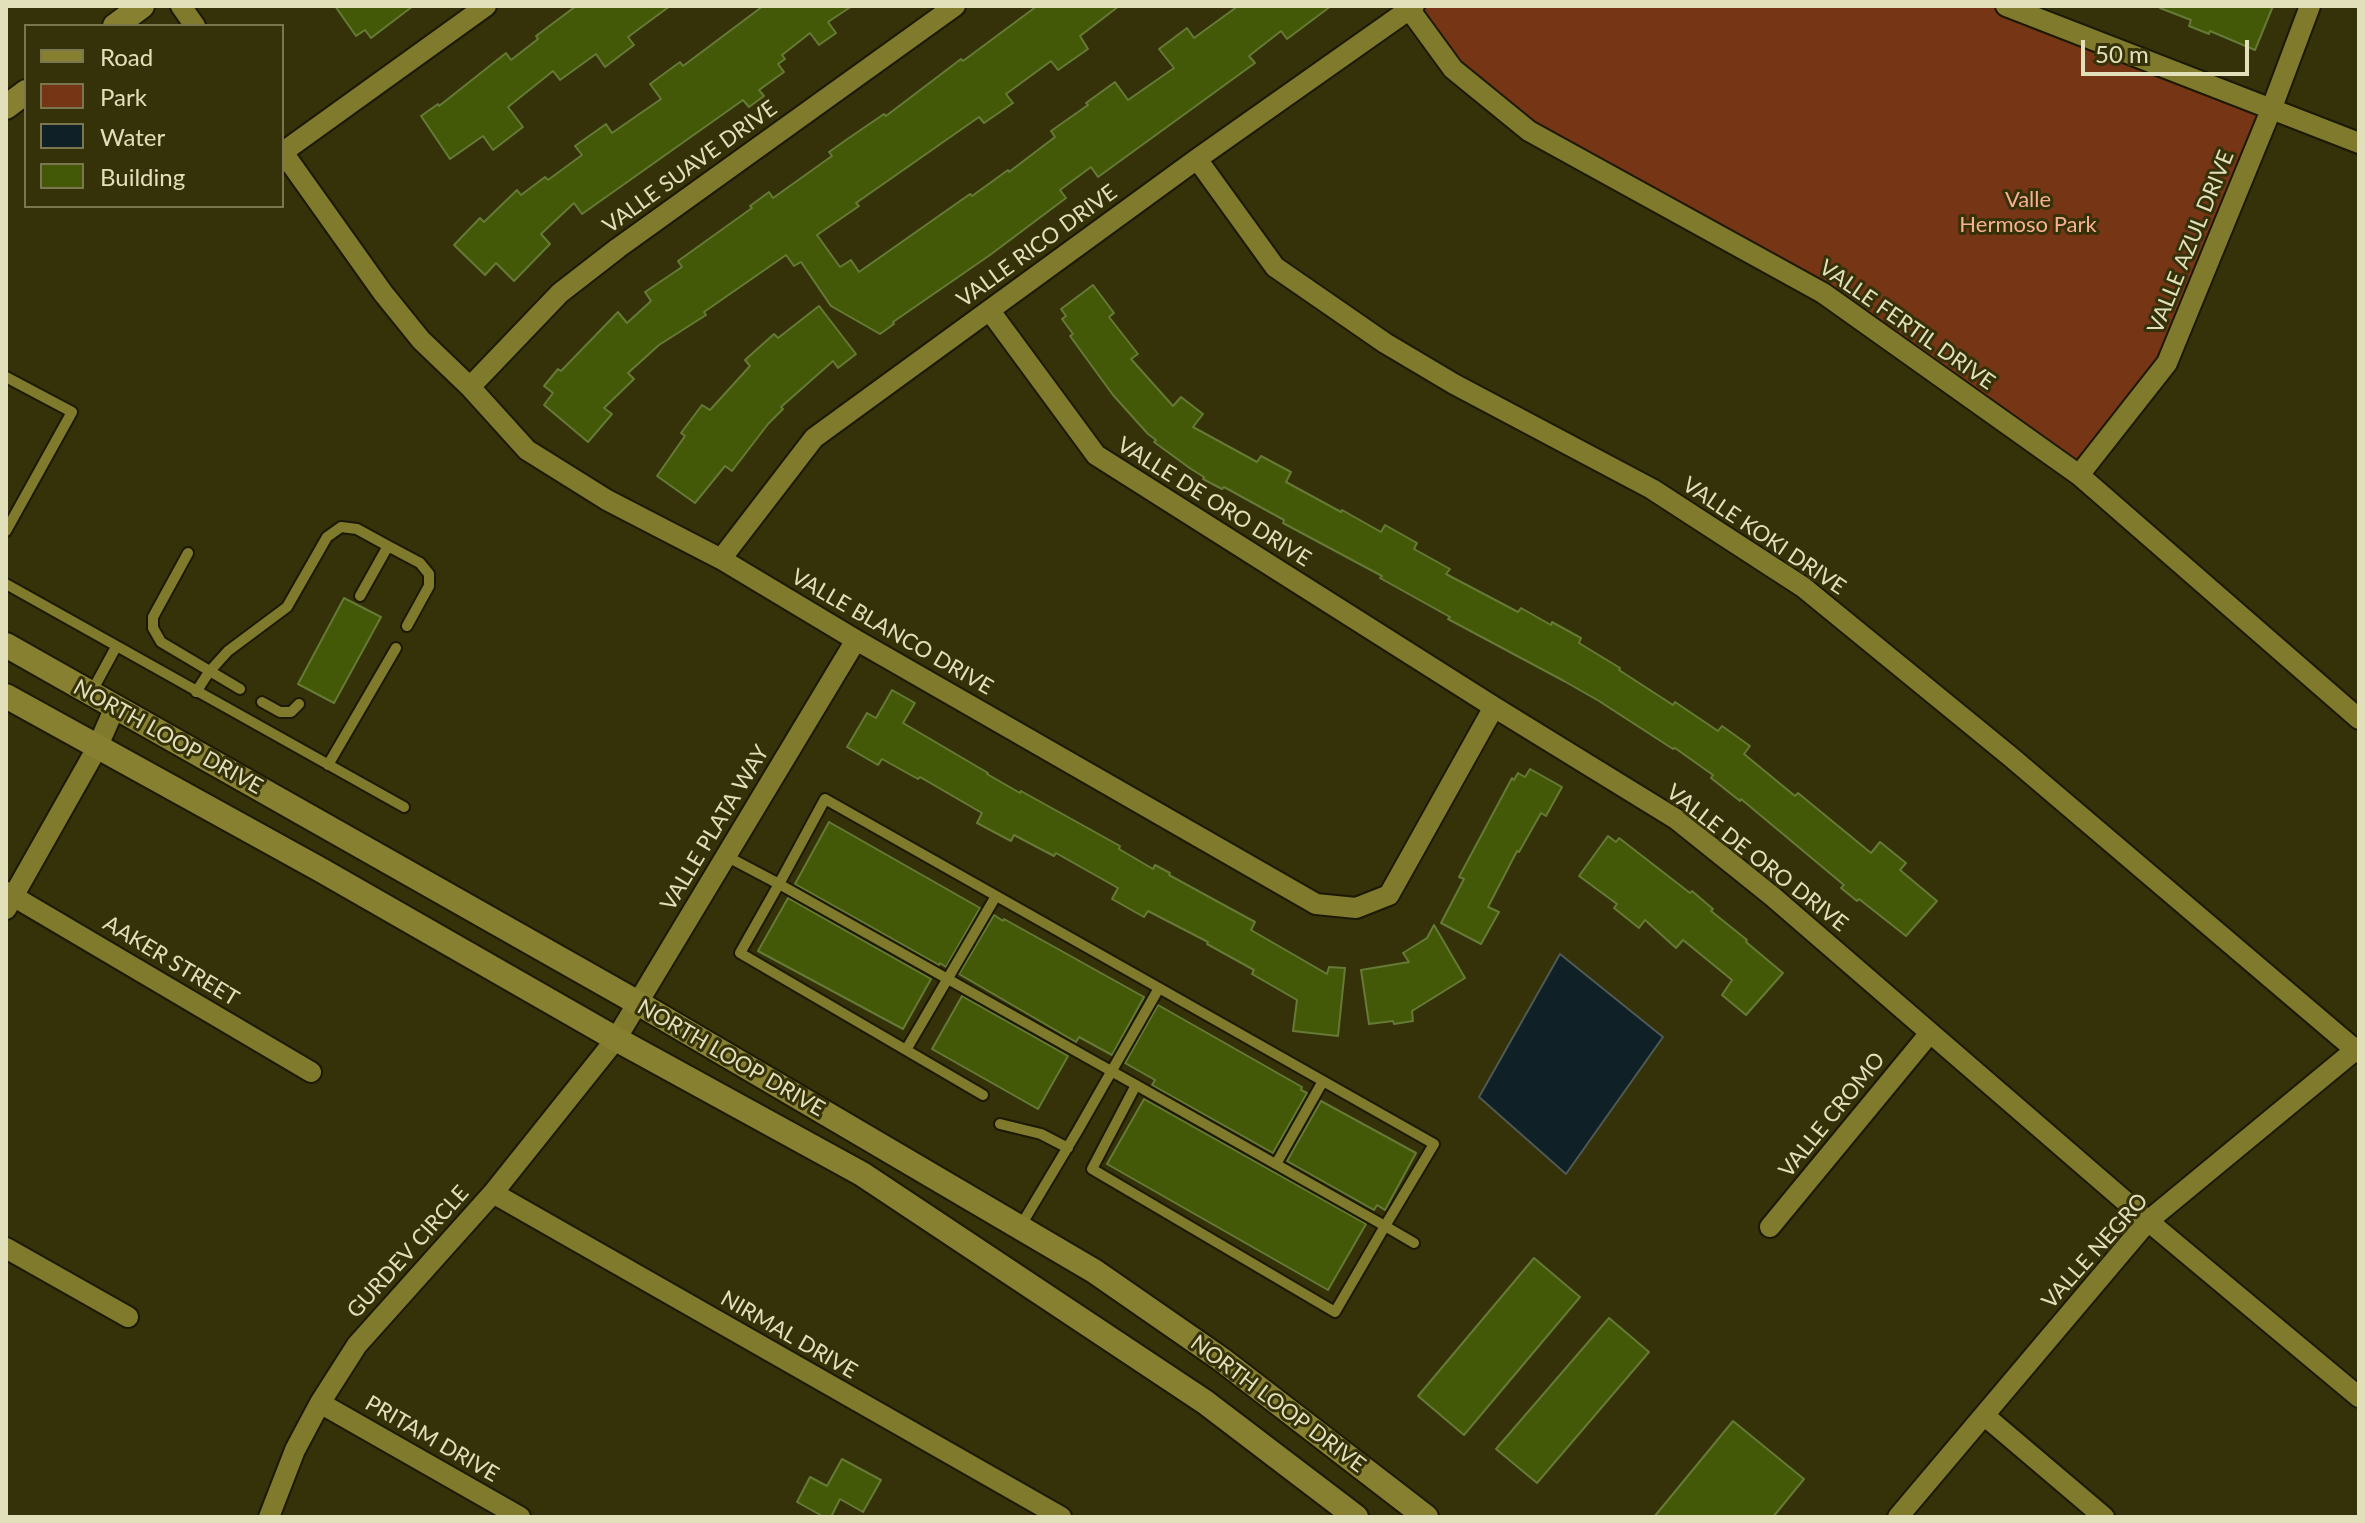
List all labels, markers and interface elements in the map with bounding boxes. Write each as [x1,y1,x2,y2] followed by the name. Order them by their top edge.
[24,24,284,208] legend
[2085,24,2253,74] scale bar
[2095,39,2149,68] text: 50 m
[100,42,153,71] text: Road
[100,82,147,111] text: Park
[598,95,782,239] street label: VALLE SUAVE DRIVE
[100,122,165,151] text: Water
[2142,147,2240,337] street label: VALLE AZUL DRIVE
[100,162,185,191] text: Building
[952,179,1122,313] street label: VALLE RICO DRIVE
[1959,187,2097,238] park label: Valle Hermoso Park
[1814,254,2000,396] street label: VALLE FERTIL DRIVE
[1112,432,1316,572] street label: VALLE DE ORO DRIVE
[1677,472,1851,600] street label: VALLE KOKI DRIVE
[786,563,998,701] street label: VALLE BLANCO DRIVE
[69,674,267,800] street label: NORTH LOOP DRIVE
[655,741,775,915] street label: VALLE PLATA WAY
[1661,779,1853,937] street label: VALLE DE ORO DRIVE
[98,910,244,1012] street label: AAKER STREET
[633,994,829,1122] street label: NORTH LOOP DRIVE
[1773,1047,1891,1183] street label: VALLE CROMO
[342,1180,474,1324] street label: GURDEV CIRCLE
[2036,1188,2154,1314] street label: VALLE NEGRO
[716,1285,862,1385] street label: NIRMAL DRIVE
[1185,1330,1371,1478] street label: NORTH LOOP DRIVE
[361,1390,503,1488] street label: PRITAM DRIVE

